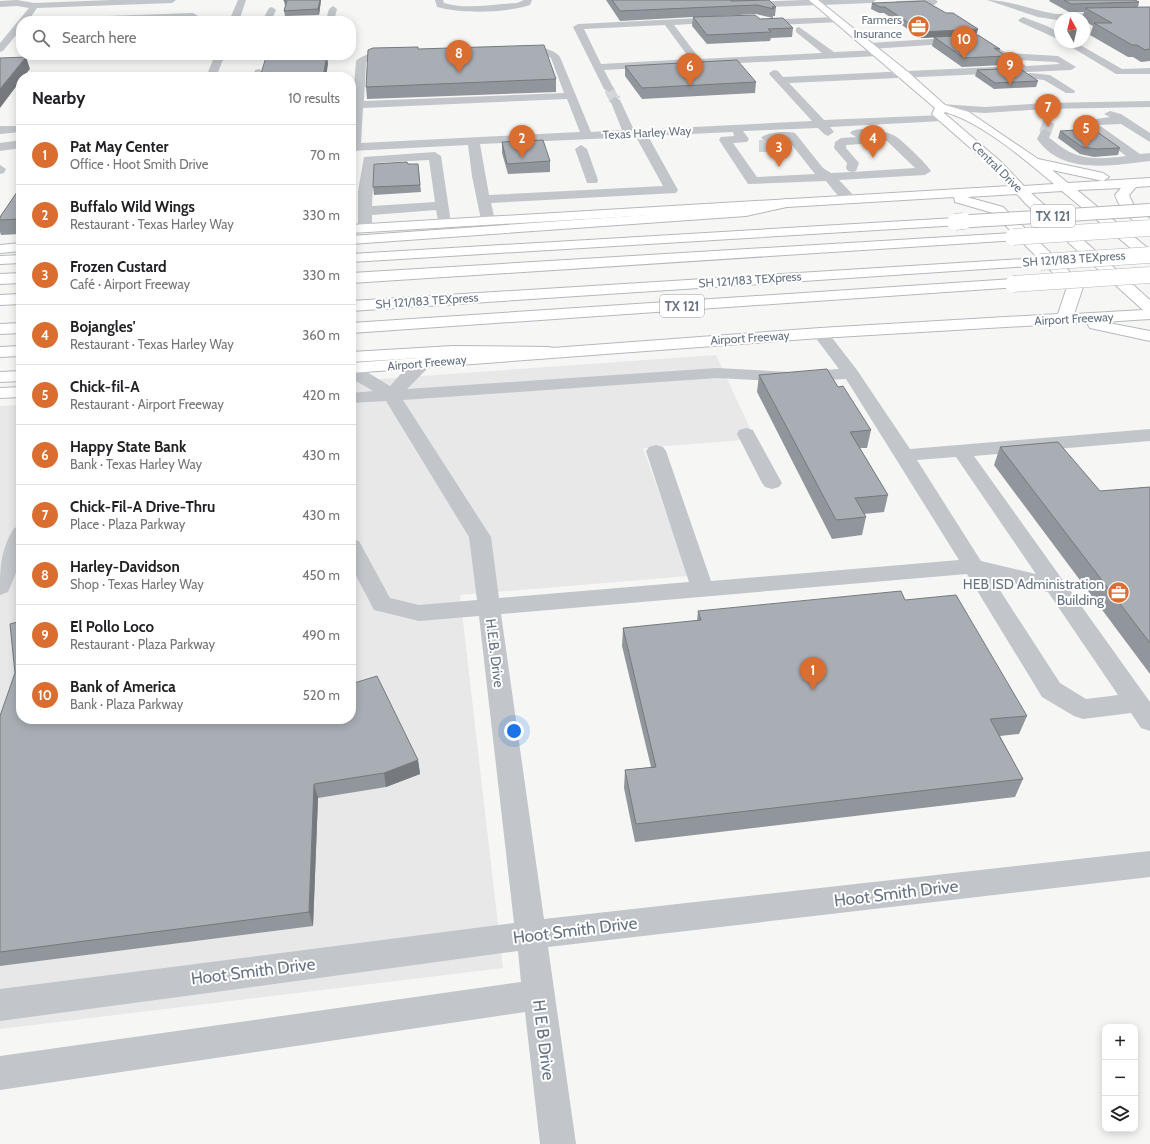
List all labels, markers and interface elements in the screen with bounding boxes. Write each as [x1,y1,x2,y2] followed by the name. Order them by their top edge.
[853,12,902,41] place label: Farmers Insurance
[1054,12,1090,48] north arrow
[905,14,931,40] office icon: Farmers Insurance
[16,16,356,60] search box
[951,26,977,59] pin: 10
[30,27,52,49] icon: search
[62,29,137,47] text: Search here
[446,40,472,73] pin: 8
[997,52,1023,85] pin: 9
[677,53,703,86] pin: 6
[32,88,85,108] text: Nearby
[288,90,340,106] text: 10 results
[1035,94,1061,127] pin: 7
[1073,115,1099,148] pin: 5
[602,123,692,142] street label: Texas Harley Way
[509,125,535,158] pin: 2
[860,125,886,158] pin: 4
[766,134,792,167] pin: 3
[70,138,168,156] text: Pat May Center
[969,138,1026,195] street label: Central Drive
[43,147,47,163] text: 1
[310,147,340,163] text: 70 m
[70,156,208,172] text: Office · Hoot Smith Drive
[70,198,195,216] text: Buffalo Wild Wings
[1031,205,1075,227] road number: TX 121
[42,207,48,223] text: 2
[303,207,340,223] text: 330 m
[70,216,234,232] text: Restaurant · Texas Harley Way
[1022,247,1126,270] street label: SH 121/183 TEXpress
[70,258,167,276] text: Frozen Custard
[41,267,49,283] text: 3
[303,267,340,283] text: 330 m
[698,268,802,291] street label: SH 121/183 TEXpress
[70,276,190,292] text: Café · Airport Freeway
[375,289,479,312] street label: SH 121/183 TEXpress
[660,295,704,317] road number: TX 121
[1034,309,1114,328] street label: Airport Freeway
[70,318,136,336] text: Bojangles'
[41,327,49,343] text: 4
[302,327,340,343] text: 360 m
[710,327,790,348] street label: Airport Freeway
[70,336,234,352] text: Restaurant · Texas Harley Way
[387,352,467,373] street label: Airport Freeway
[70,378,140,396] text: Chick-fil-A
[42,387,48,403] text: 5
[302,387,340,403] text: 420 m
[70,396,224,412] text: Restaurant · Airport Freeway
[70,438,186,456] text: Happy State Bank
[41,447,49,463] text: 6
[302,447,340,463] text: 430 m
[70,456,202,472] text: Bank · Texas Harley Way
[70,498,215,516] text: Chick-Fil-A Drive-Thru
[42,507,48,523] text: 7
[302,507,340,523] text: 430 m
[70,516,185,532] text: Place · Plaza Parkway
[70,558,180,576] text: Harley-Davidson
[41,567,49,583] text: 8
[302,567,340,583] text: 450 m
[963,575,1105,609] place label: HEB ISD Administration Building
[70,576,204,592] text: Shop · Texas Harley Way
[1106,579,1132,605] office icon: HEB ISD Administration Building
[70,618,154,636] text: El Pollo Loco
[482,618,508,688] street label: H.E.B. Drive
[41,627,49,643] text: 9
[302,627,340,643] text: 490 m
[70,636,215,652] text: Restaurant · Plaza Parkway
[800,657,826,690] pin: 1
[70,678,176,696] text: Bank of America
[38,687,52,703] text: 10
[303,687,340,703] text: 520 m
[70,696,183,712] text: Bank · Plaza Parkway
[504,721,524,741] your location
[833,875,960,911] street label: Hoot Smith Drive
[512,912,639,948] street label: Hoot Smith Drive
[190,953,317,989] street label: Hoot Smith Drive
[529,998,559,1082] street label: H E B Drive
[1102,1024,1138,1132] map controls
[1102,1024,1138,1060] button: +
[1102,1060,1138,1096] button: −
[1102,1096,1138,1132] button: layers

